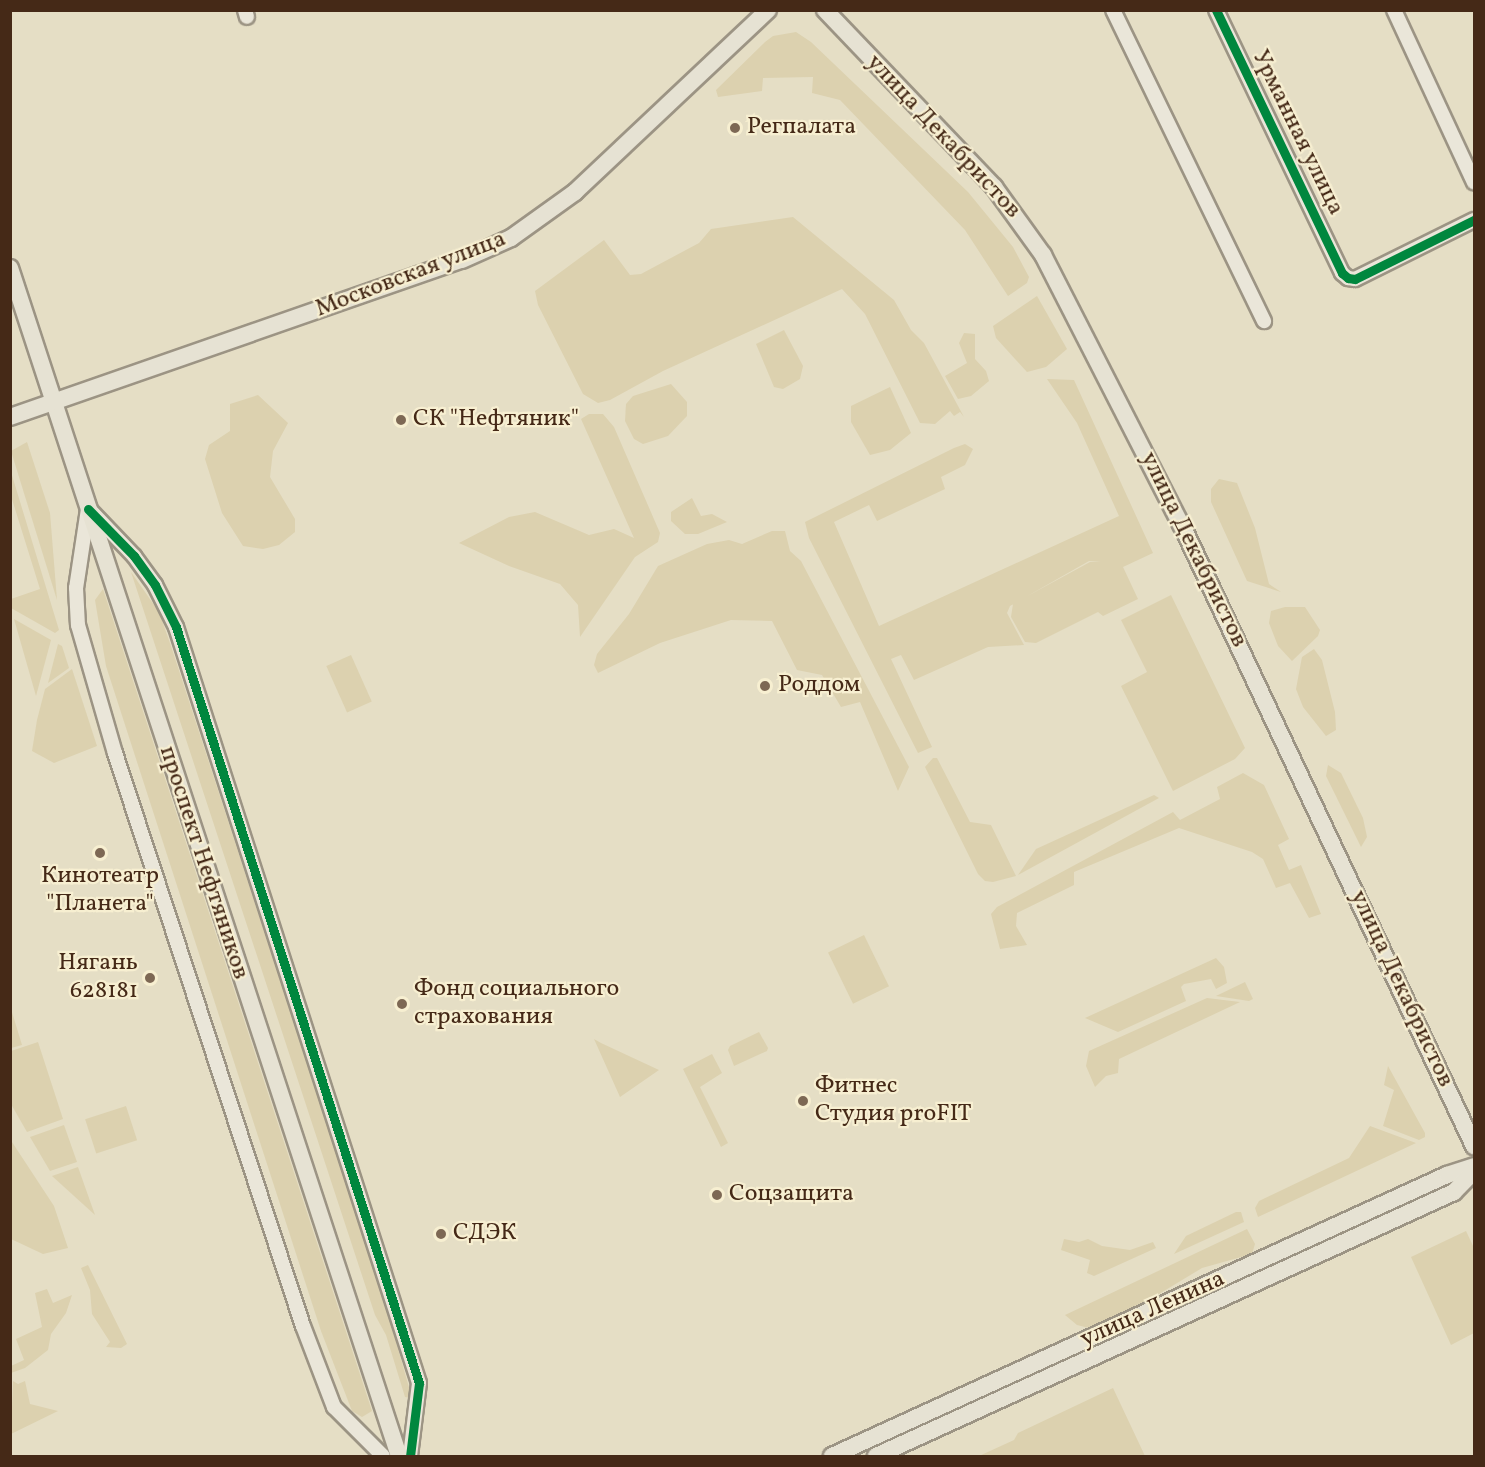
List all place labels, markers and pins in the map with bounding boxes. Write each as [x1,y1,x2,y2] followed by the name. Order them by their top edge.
[747,114,856,142] place label: Регпалата
[728,121,742,135] marker: Регпалата
[413,406,579,434] place label: СК "Нефтяник"
[394,413,408,427] marker: СК "Нефтяник"
[778,672,860,700] place label: Роддом
[756,677,774,695] marker: Роддом
[93,846,107,860] marker: Кинотеатр "Планета"
[41,863,159,919] place label: Кинотеатр "Планета"
[58,950,138,1006] place label: Нягань 628181
[143,971,157,985] marker: Нягань 628181
[414,976,619,1032] place label: Фонд социального страхования
[395,997,409,1011] marker: Фонд социального страхования
[815,1073,972,1129] place label: Фитнес Студия proFIT
[796,1094,810,1108] marker: Фитнес Студия proFIT
[729,1181,854,1209] place label: Соцзащита
[710,1188,724,1202] marker: Соцзащита
[453,1220,517,1248] place label: СДЭК
[434,1227,448,1241] marker: СДЭК

